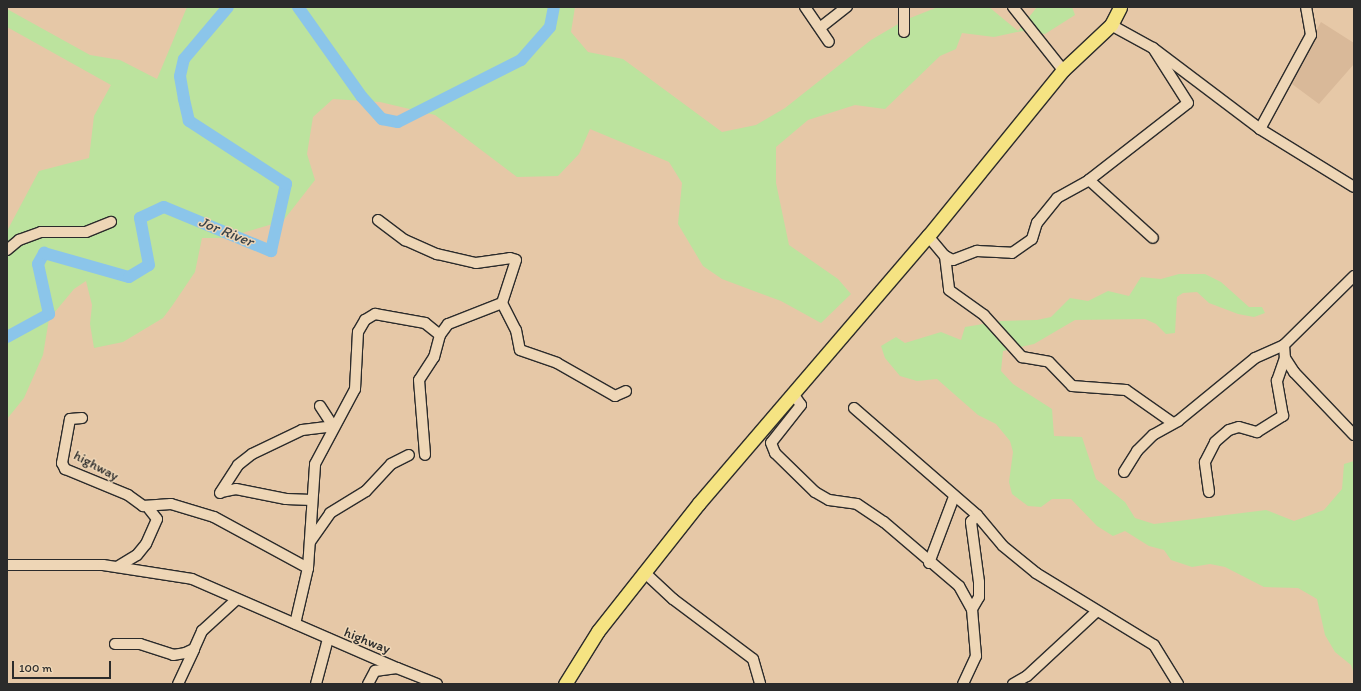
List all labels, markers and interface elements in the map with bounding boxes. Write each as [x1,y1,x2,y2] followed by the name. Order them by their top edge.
[196,213,256,251] water label: Jor River
[71,447,121,485] street label: highway
[341,624,393,658] street label: highway
[14,653,113,679] scale bar
[19,661,52,675] text: 100 m

